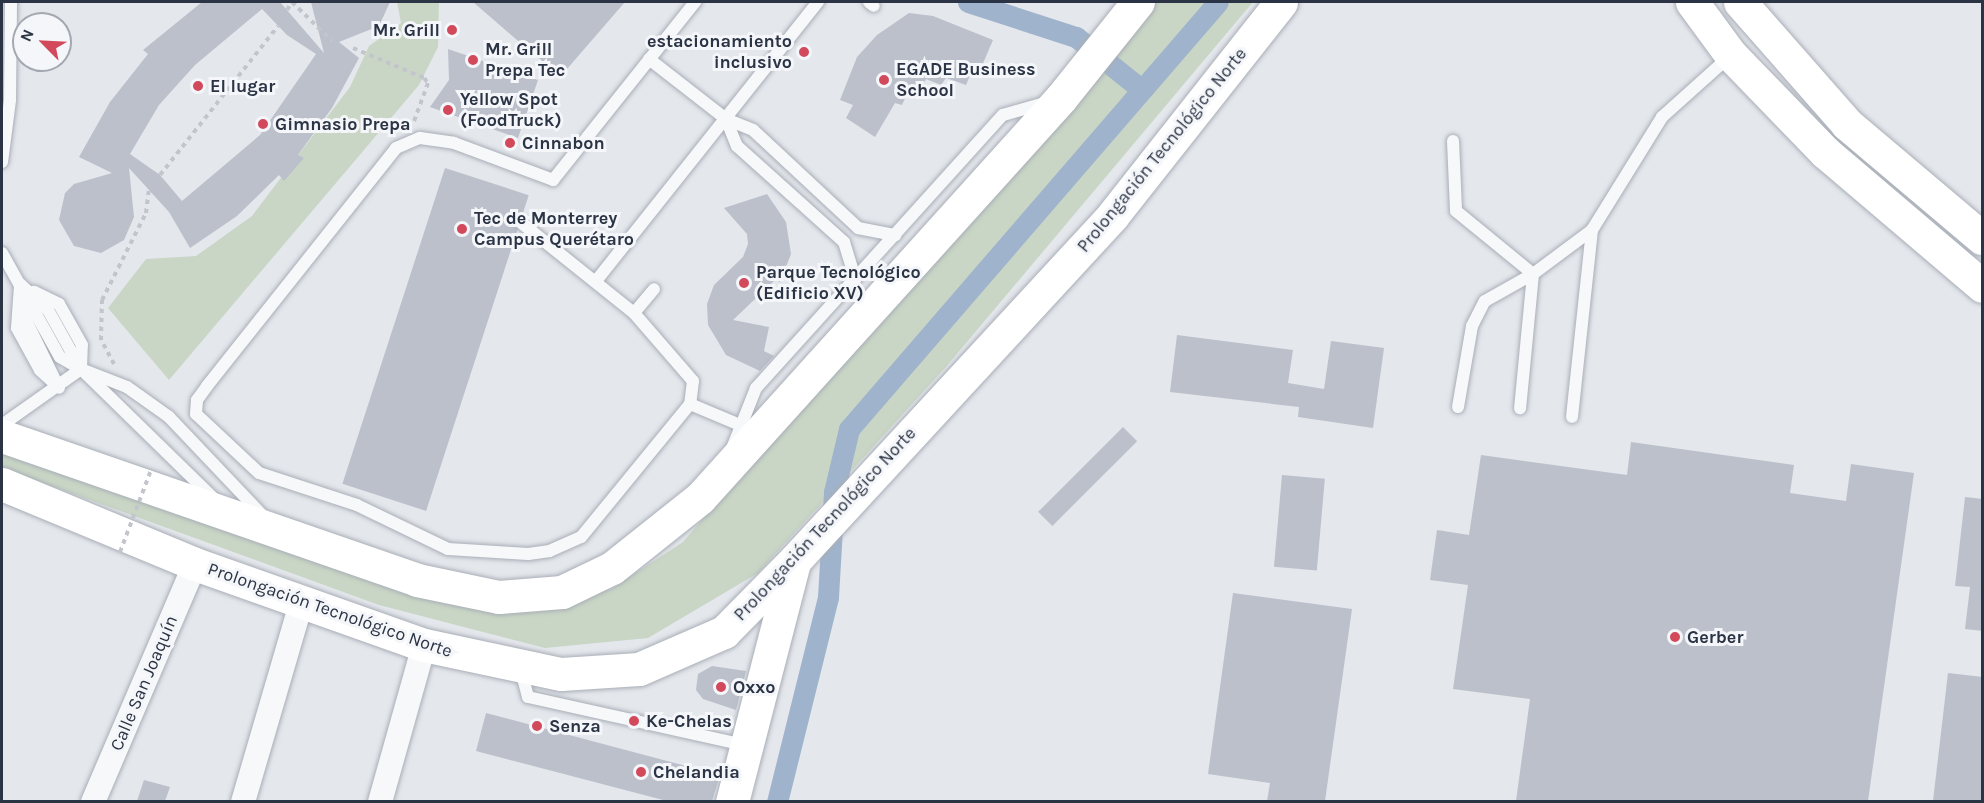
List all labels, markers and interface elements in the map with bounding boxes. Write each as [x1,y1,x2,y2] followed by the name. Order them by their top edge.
[12,12,72,72] north arrow
[373,19,440,41] place label: Mr. Grill
[445,23,459,37] marker: Mr. Grill
[16,26,38,44] text: N
[647,31,792,74] place label: estacionamiento inclusivo
[485,39,565,82] place label: Mr. Grill Prepa Tec
[1073,43,1251,257] street label: Prolongación Tecnológico Norte
[797,45,811,59] marker: estacionamiento inclusivo
[466,53,480,67] marker: Mr. Grill Prepa Tec
[896,59,1036,101] place label: EGADE Business School
[877,73,891,87] marker: EGADE Business School
[210,75,275,97] place label: El lugar
[191,79,205,93] marker: El lugar
[460,89,562,132] place label: Yellow Spot (FoodTruck)
[441,103,455,117] marker: Yellow Spot (FoodTruck)
[275,113,411,135] place label: Gimnasio Prepa
[256,117,270,131] marker: Gimnasio Prepa
[522,132,605,154] place label: Cinnabon
[503,136,517,150] marker: Cinnabon
[474,208,634,250] place label: Tec de Monterrey Campus Querétaro
[455,222,469,236] marker: Tec de Monterrey Campus Querétaro
[756,262,921,304] place label: Parque Tecnológico (Edificio XV)
[737,276,751,290] marker: Parque Tecnológico (Edificio XV)
[729,423,921,625] street label: Prolongación Tecnológico Norte
[205,558,455,662] street label: Prolongación Tecnológico Norte
[106,612,182,754] street label: Calle San Joaquín
[1687,626,1743,648] place label: Gerber
[1668,630,1682,644] marker: Gerber
[733,676,775,698] place label: Oxxo
[714,680,728,694] marker: Oxxo
[646,710,732,732] place label: Ke-Chelas
[627,714,641,728] marker: Ke-Chelas
[549,715,601,737] place label: Senza
[530,719,544,733] marker: Senza
[653,761,740,783] place label: Chelandia
[634,765,648,779] marker: Chelandia

